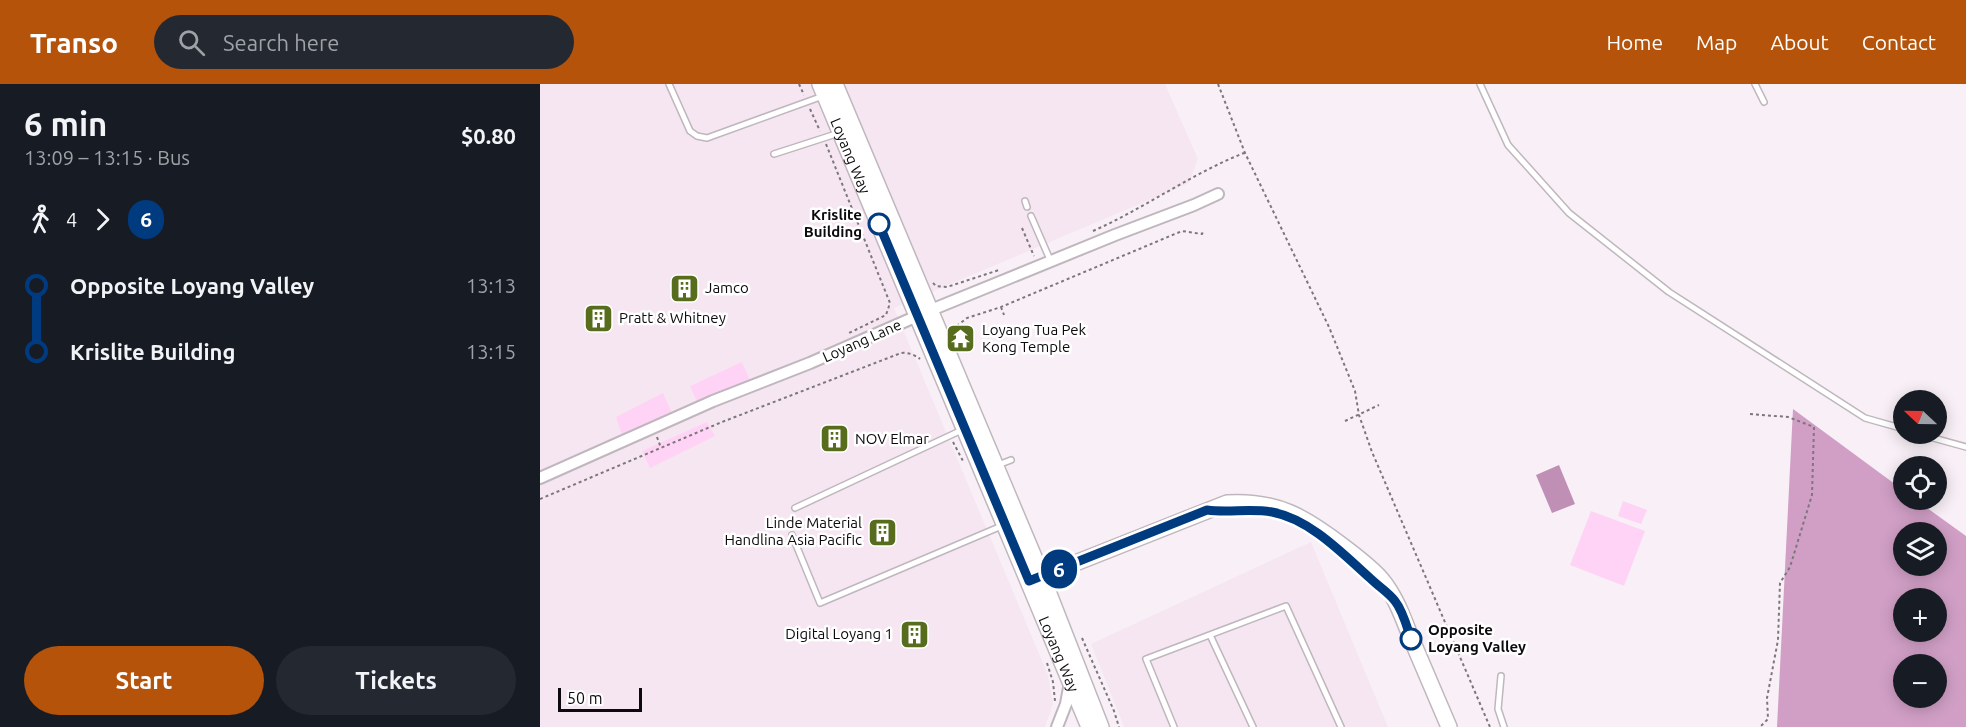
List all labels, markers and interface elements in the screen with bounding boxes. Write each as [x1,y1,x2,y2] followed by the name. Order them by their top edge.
[154,15,574,69] search box
[175,26,208,59] icon: search
[30,27,118,58] text: Transo
[223,30,339,55] text: Search here
[1606,30,1663,54] text: Home
[1696,30,1737,54] text: Map
[1770,30,1829,54] text: About
[1862,30,1936,54] text: Contact
[24,105,107,142] text: 6 min
[827,115,874,196] street label: Loyang Way
[461,123,516,148] text: $0.80
[24,146,190,169] text: 13:09 – 13:15 · Bus
[24,203,57,236] icon: walk
[86,203,119,236] icon: forward
[804,206,862,240] place label: Krislite Building
[140,207,152,231] text: 6
[66,208,77,231] text: 4
[868,213,890,235] marker: Krislite Building
[668,272,700,304] building icon: Jamco
[70,273,314,298] text: Opposite Loyang Valley
[466,274,516,297] text: 13:13
[705,279,749,296] place label: Jamco
[582,302,614,334] building icon: Pratt & Whitney
[619,309,726,326] place label: Pratt & Whitney
[820,316,904,365] street label: Loyang Lane
[982,321,1087,355] place label: Loyang Tua Pek Kong Temple
[945,323,977,355] temple icon: Loyang Tua Pek Kong Temple
[70,339,235,364] text: Krislite Building
[466,340,516,363] text: 13:15
[1893,390,1947,444] north arrow
[1893,390,1947,708] map controls
[818,423,850,455] building icon: NOV Elmar
[855,430,929,447] place label: NOV Elmar
[1893,456,1947,510] button: locate
[724,514,862,548] place label: Linde Material Handlina Asia Pacific
[867,516,899,548] building icon: Linde Material Handlina Asia Pacific
[1893,522,1947,576] button: layers
[1040,550,1078,588] line badge: 6
[1053,557,1065,581] text: 6
[1893,588,1947,642] button: +
[1036,614,1082,694] street label: Loyang Way
[898,618,930,650] building icon: Digital Loyang 1
[1428,621,1526,655] place label: Opposite Loyang Valley
[785,625,893,642] place label: Digital Loyang 1
[1400,628,1422,650] marker: Opposite Loyang Valley
[24,646,264,715] button: Start
[276,646,516,715] button: Tickets
[1893,654,1947,708] button: −
[558,685,642,712] scale bar
[567,689,603,707] text: 50 m

